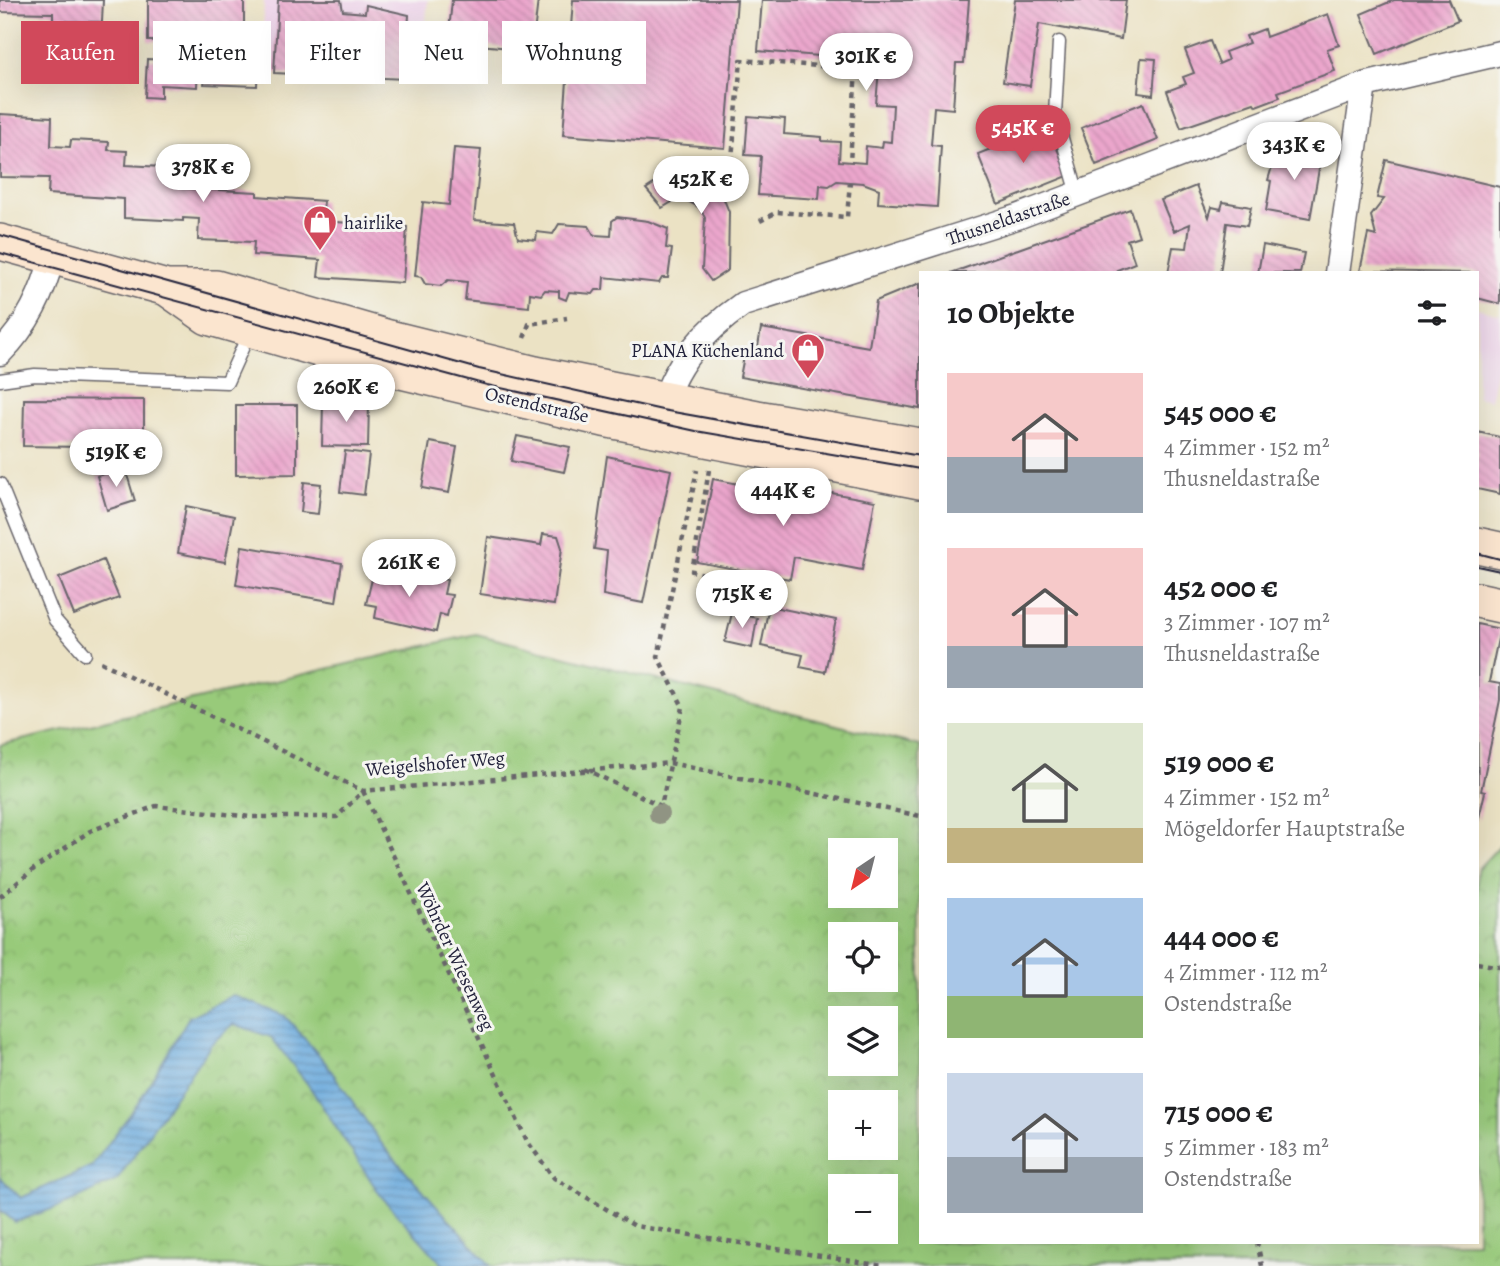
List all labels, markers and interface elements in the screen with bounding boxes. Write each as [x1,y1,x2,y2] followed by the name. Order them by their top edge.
[21,21,139,84] chip: Kaufen
[153,21,271,84] chip: Mieten
[285,21,385,84] chip: Filter
[399,21,488,84] chip: Neu
[502,21,646,84] chip: Wohnung
[809,34,923,93] pin: 301K €
[835,40,897,71] text: 301K €
[966,106,1080,165] pin: 545K €
[992,112,1054,143] text: 545K €
[1237,122,1351,182] pin: 343K €
[1263,129,1325,160] text: 343K €
[146,144,260,204] pin: 378K €
[171,151,235,182] text: 378K €
[644,156,758,216] pin: 452K €
[669,163,733,194] text: 452K €
[943,186,1074,252] street label: Thusneldastraße
[301,203,339,252] shop icon: hairlike
[344,210,403,236] place label: hairlike
[947,293,1075,333] text: 10 Objekte
[1413,294,1451,332] icon: filters
[789,331,827,380] shop icon: PLANA Küchenland
[631,338,785,364] place label: PLANA Küchenland
[289,364,403,424] pin: 260K €
[313,371,379,402] text: 260K €
[482,380,591,430] street label: Ostendstraße
[1164,392,1277,432] text: 545 000 €
[1003,401,1087,485] icon: home
[59,430,173,489] pin: 519K €
[1164,432,1330,463] text: 4 Zimmer · 152 m²
[85,436,147,467] text: 519K €
[1164,463,1320,494] text: Thusneldastraße
[726,468,840,528] pin: 444K €
[751,475,815,506] text: 444K €
[352,540,466,599] pin: 261K €
[378,546,440,577] text: 261K €
[1164,567,1278,607] text: 452 000 €
[685,570,799,630] pin: 715K €
[1003,576,1087,660] icon: home
[712,577,772,608] text: 715K €
[1164,607,1330,638] text: 3 Zimmer · 107 m²
[1164,638,1320,669] text: Thusneldastraße
[1164,742,1274,782] text: 519 000 €
[363,745,506,783] street label: Weigelshofer Weg
[1003,751,1087,835] icon: home
[1164,782,1330,813] text: 4 Zimmer · 152 m²
[1164,813,1405,844] text: Mögeldorfer Hauptstraße
[828,838,898,908] north arrow
[828,838,898,1244] map controls
[409,877,501,1035] street label: Wöhrder Wiesenweg
[1164,917,1279,957] text: 444 000 €
[828,922,898,992] button: locate
[1003,926,1087,1010] icon: home
[1164,957,1327,988] text: 4 Zimmer · 112 m²
[1164,988,1292,1019] text: Ostendstraße
[828,1006,898,1076] button: layers
[828,1090,898,1160] button: +
[1164,1092,1273,1132] text: 715 000 €
[1003,1101,1087,1185] icon: home
[1164,1132,1329,1163] text: 5 Zimmer · 183 m²
[1164,1163,1292,1194] text: Ostendstraße
[828,1174,898,1244] button: −

